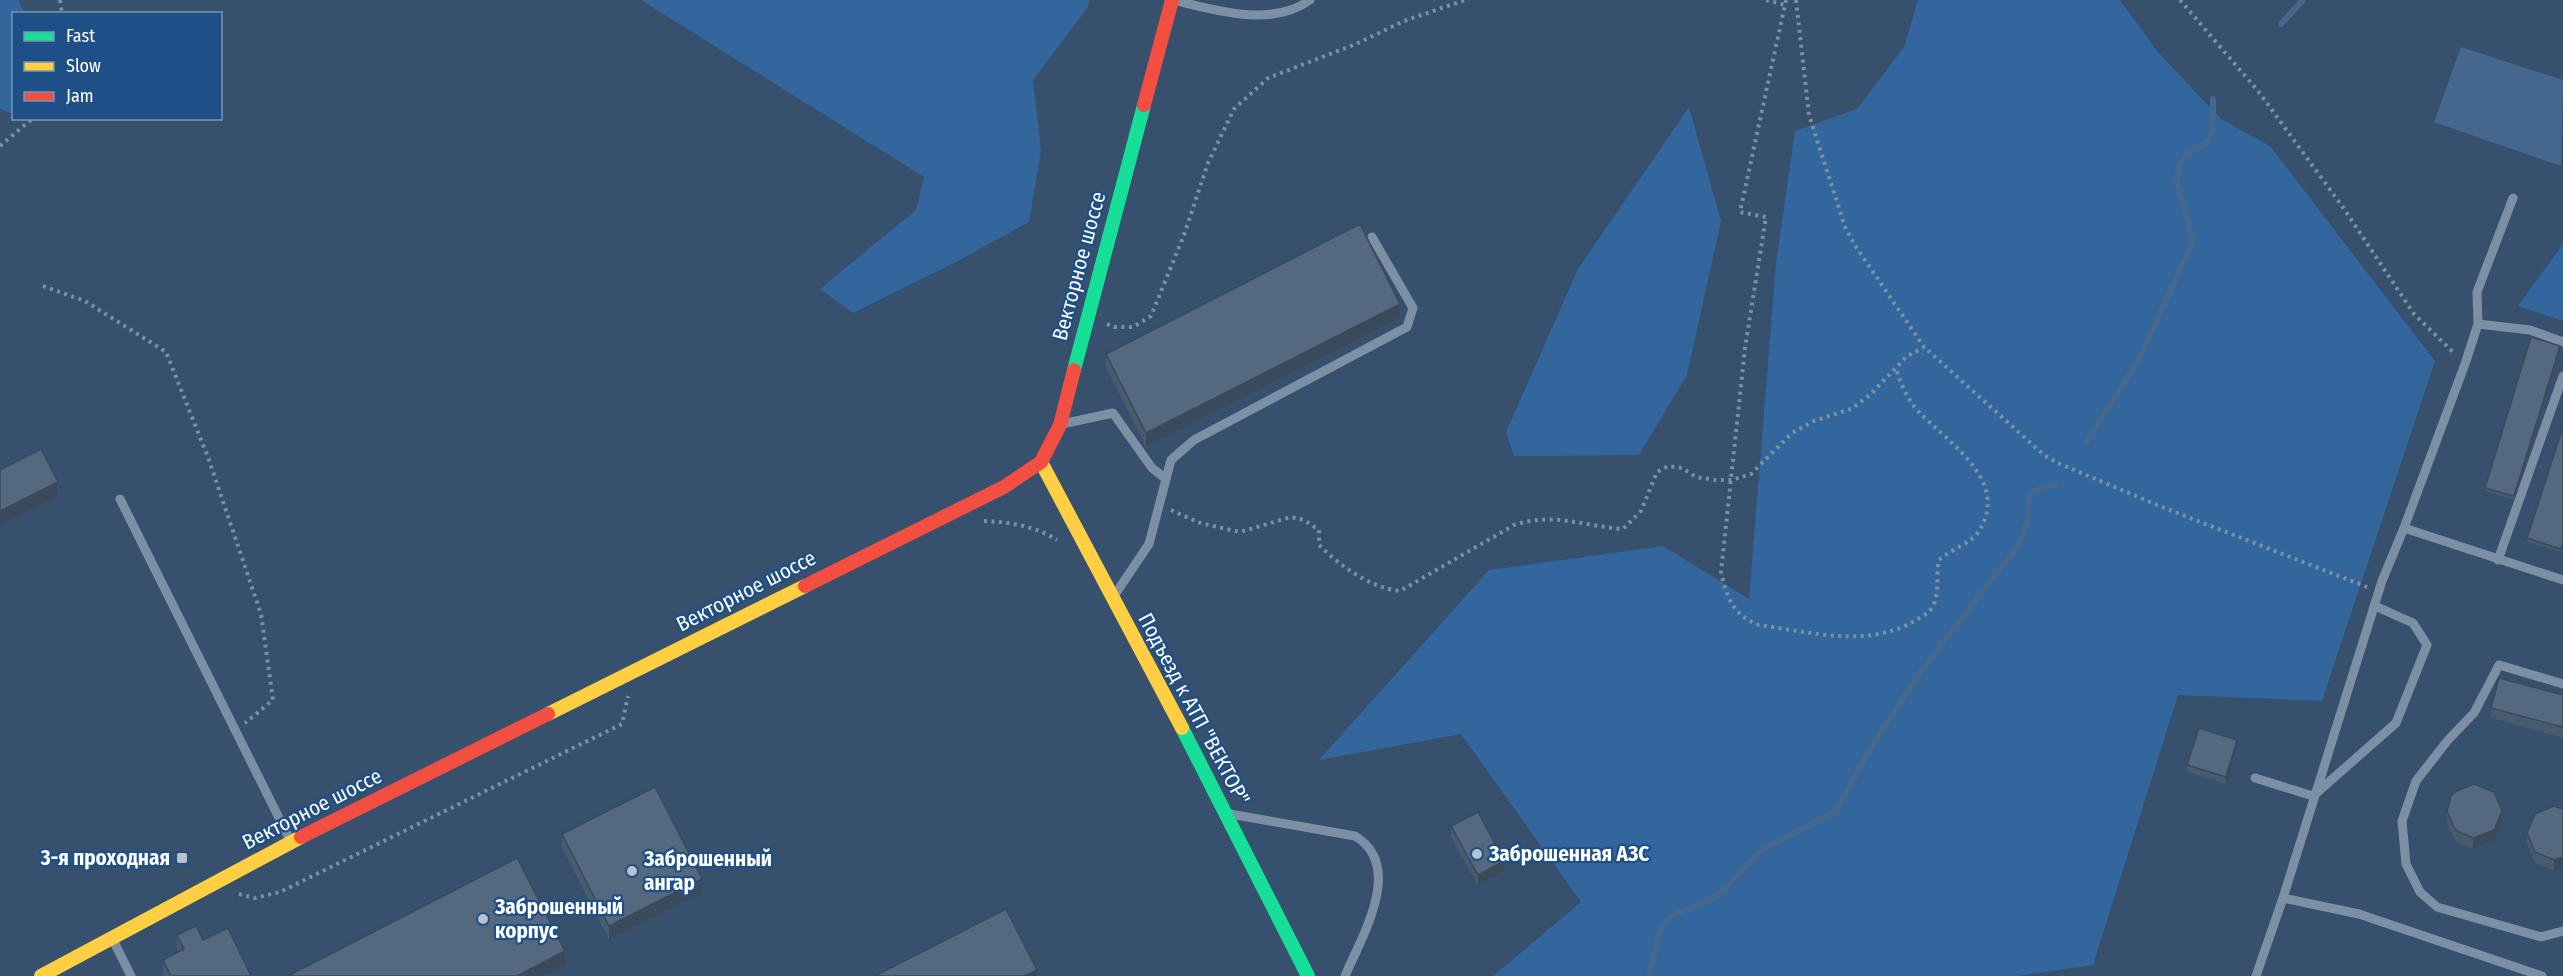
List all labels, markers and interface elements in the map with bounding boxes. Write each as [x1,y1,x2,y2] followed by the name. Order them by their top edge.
[12,12,222,120] legend
[66,25,95,47] text: Fast
[66,55,101,77] text: Slow
[66,85,94,107] text: Jam
[1047,189,1111,343] street label: Векторное шоссе
[672,545,820,637] street label: Векторное шоссе
[1132,609,1256,809] street label: Подъезд к АТП "ВЕКТОР"
[238,763,386,855] street label: Векторное шоссе
[1488,841,1649,867] place label: Заброшенная АЗС
[40,845,170,871] place label: 3-я проходная
[643,846,772,896] place label: Заброшенный ангар
[1470,847,1484,861] marker: Заброшенная АЗС
[175,851,189,865] marker: 3-я проходная
[625,864,639,878] marker: Заброшенный ангар
[494,894,623,944] place label: Заброшенный корпус
[476,912,490,926] marker: Заброшенный корпус

